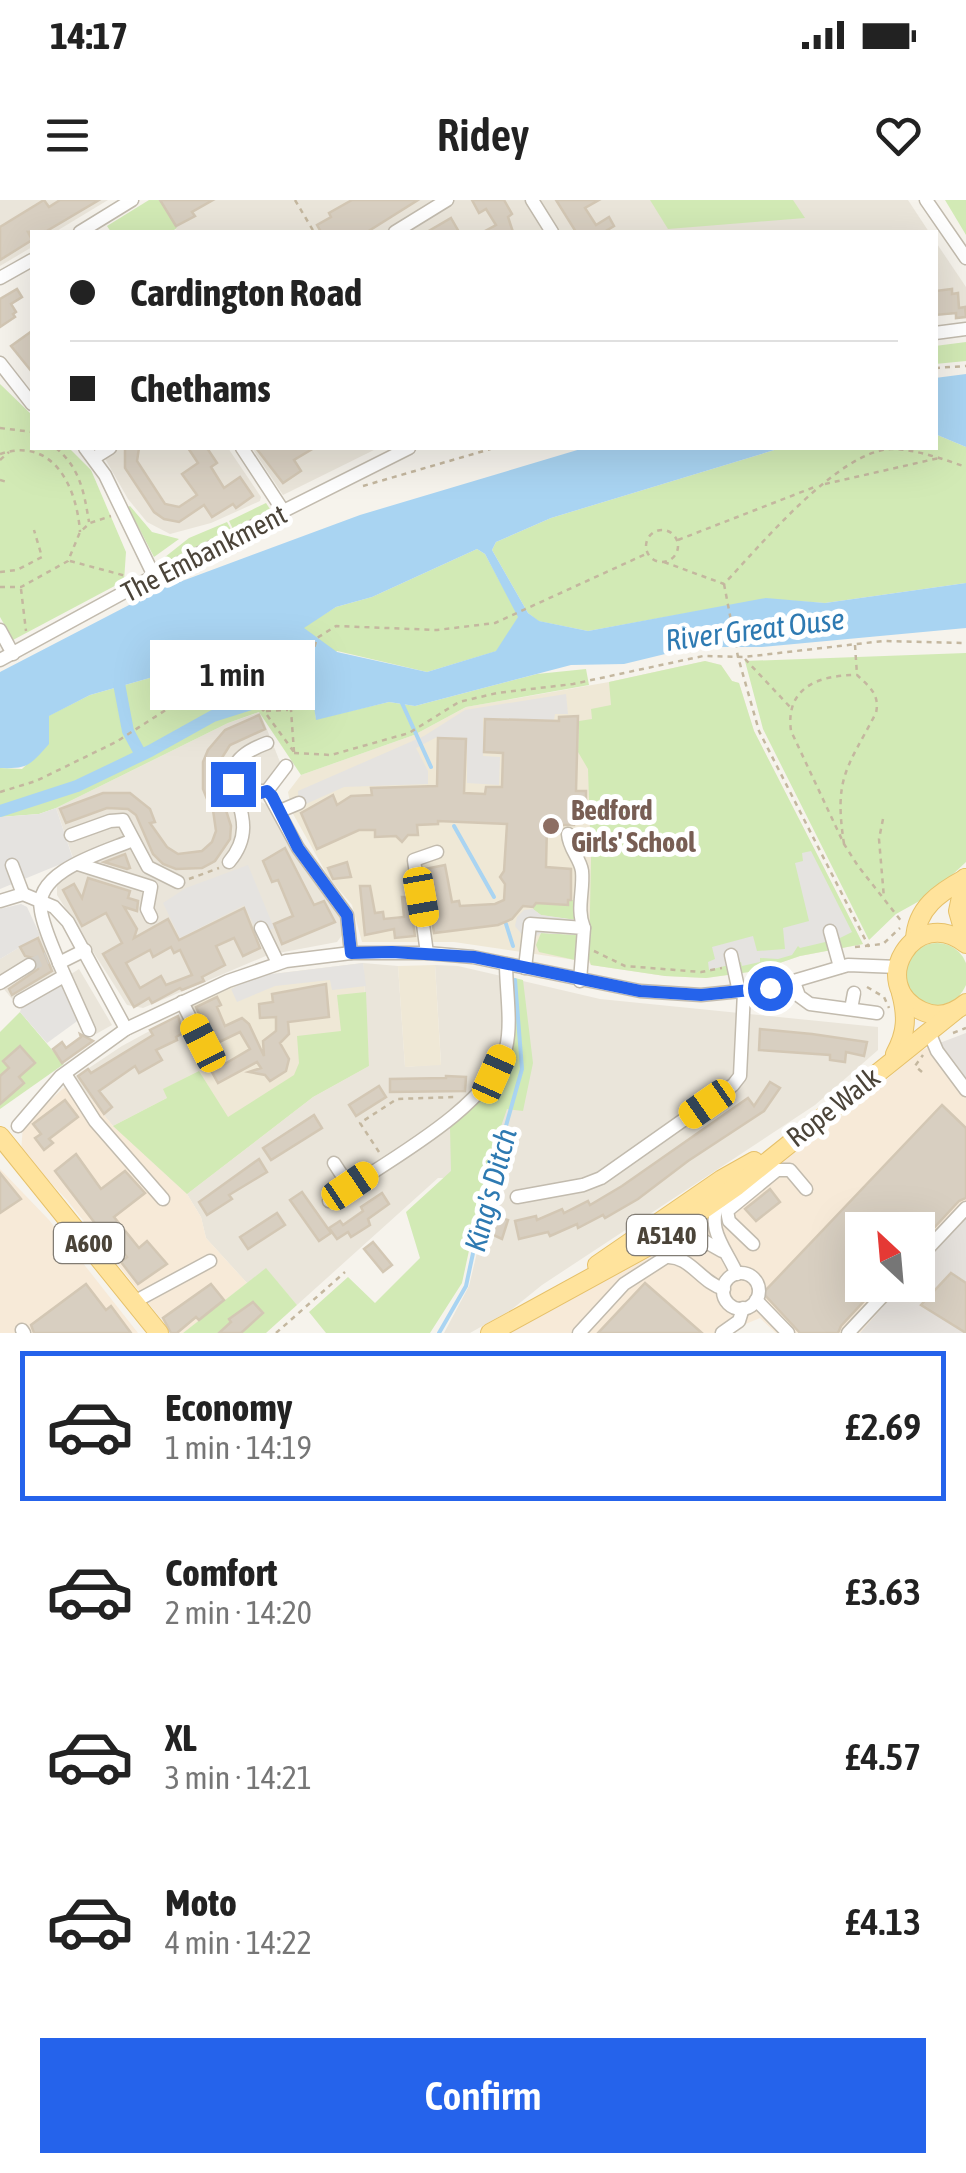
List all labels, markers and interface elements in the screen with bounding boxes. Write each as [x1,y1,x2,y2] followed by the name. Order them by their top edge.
[50,14,128,57] text: 14:17
[40,108,95,163] icon: menu
[871,108,926,163] icon: heart
[437,109,529,161] text: Ridey
[130,271,362,314] text: Cardington Road
[130,367,271,410] text: Chethams
[116,498,292,608] street label: The Embankment
[663,601,846,657] water label: River Great Ouse
[150,639,316,709] callout: 1 min
[200,656,265,693] text: 1 min
[211,762,256,807] route end
[571,794,696,858] place label: Bedford Girls' School
[540,815,562,837] marker: Bedford Girls' School
[401,865,441,929] car
[748,966,793,1011] route start
[176,1009,230,1077] car
[468,1040,520,1108] car
[780,1061,886,1153] street label: Rope Walk
[674,1075,740,1133] car
[457,1124,523,1255] water label: King's Ditch
[317,1157,383,1215] car
[845,1212,935,1302] north arrow
[845,1212,935,1302] map controls
[627,1215,707,1255] road number: A5140
[54,1223,124,1263] road number: A600
[45,1381,135,1471] icon: car
[165,1386,292,1429] text: Economy
[845,1405,921,1448] text: £2.69
[165,1429,312,1466] text: 1 min · 14:19
[45,1546,135,1636] icon: car
[165,1551,277,1594] text: Comfort
[845,1570,921,1613] text: £3.63
[165,1594,312,1631] text: 2 min · 14:20
[45,1711,135,1801] icon: car
[165,1716,197,1759] text: XL
[845,1735,921,1778] text: £4.57
[165,1759,312,1796] text: 3 min · 14:21
[45,1876,135,1966] icon: car
[165,1881,237,1924] text: Moto
[845,1900,921,1943] text: £4.13
[165,1924,312,1961] text: 4 min · 14:22
[40,2038,926,2153] button: Confirm

